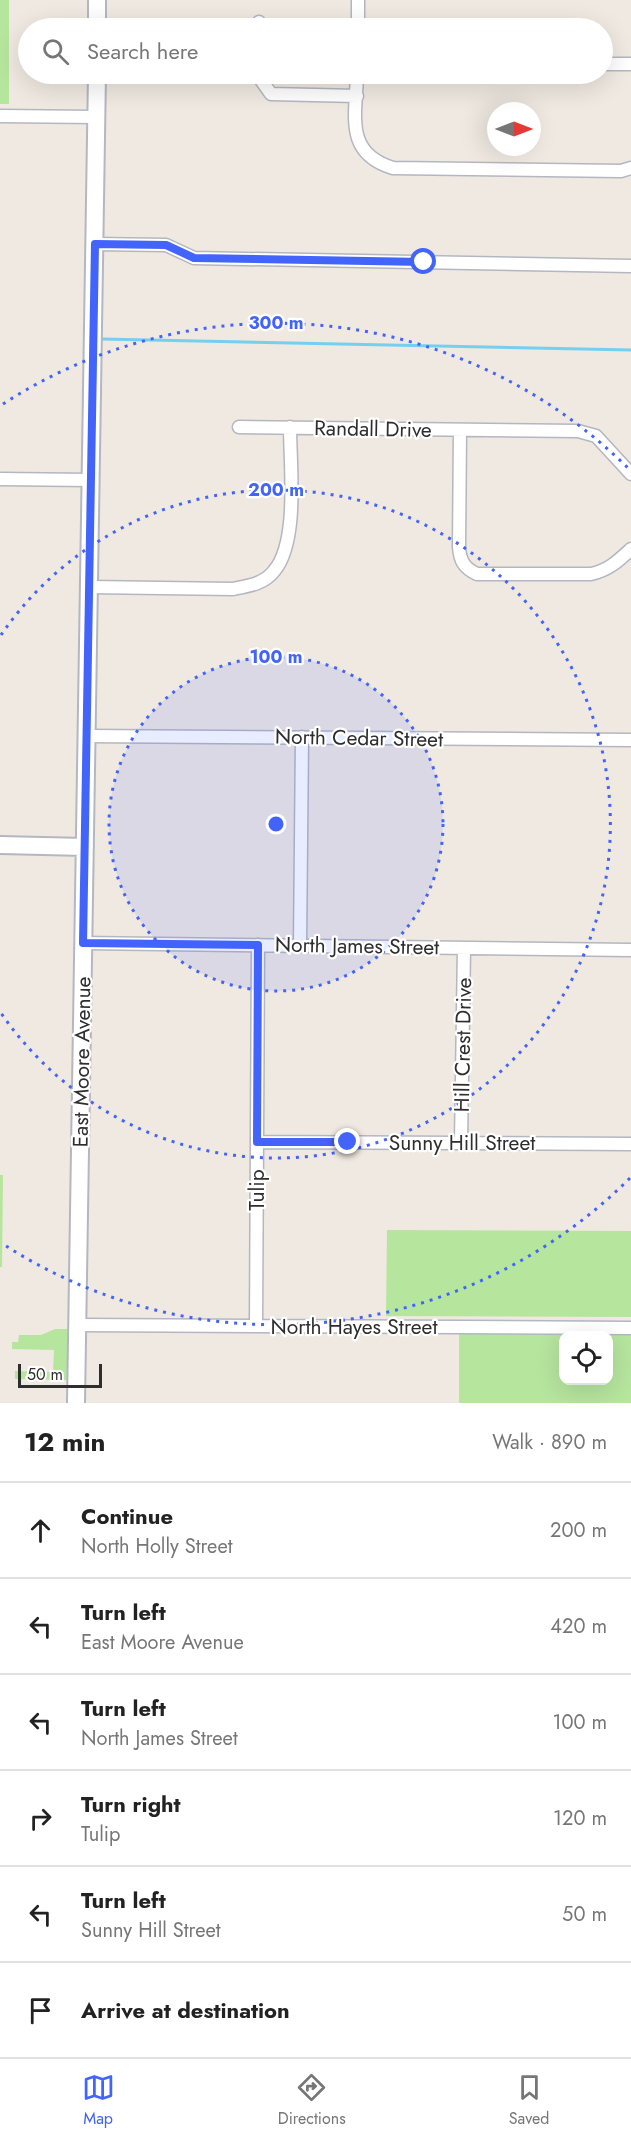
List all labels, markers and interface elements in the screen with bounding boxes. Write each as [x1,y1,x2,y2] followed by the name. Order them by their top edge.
[18,18,613,84] search box
[39,35,72,68] icon: search
[87,35,198,67] text: Search here
[487,102,541,156] north arrow
[410,248,436,274] route start
[248,310,304,336] text: 300 m
[314,413,432,445] street label: Randall Drive
[248,477,304,503] text: 200 m
[249,644,303,670] text: 100 m
[275,722,443,754] street label: North Cedar Street
[266,814,286,834] centre of rings
[274,930,440,962] street label: North James Street
[66,976,98,1148] street label: East Moore Avenue
[447,977,479,1113] street label: Hill Crest Drive
[334,1128,360,1154] route end
[389,1128,535,1158] street label: Sunny Hill Street
[242,1169,272,1211] street label: Tulip
[271,1312,437,1342] street label: North Hayes Street
[559,1331,613,1385] map controls
[559,1331,613,1385] button: locate
[18,1361,102,1388] scale bar
[27,1363,63,1386] text: 50 m
[24,1423,106,1461] text: 12 min
[492,1428,607,1457] text: Walk · 890 m
[81,1500,173,1532] text: Continue
[24,1514,57,1547] icon: ahead
[550,1516,607,1545] text: 200 m
[81,1532,233,1561] text: North Holly Street
[81,1596,166,1628] text: Turn left
[24,1610,57,1643] icon: left
[550,1612,607,1641] text: 420 m
[81,1628,244,1657] text: East Moore Avenue
[81,1692,166,1724] text: Turn left
[24,1706,57,1739] icon: left
[552,1708,607,1737] text: 100 m
[81,1724,238,1753] text: North James Street
[81,1788,181,1820] text: Turn right
[24,1802,57,1835] icon: right
[553,1804,607,1833] text: 120 m
[81,1820,120,1849] text: Tulip
[81,1884,166,1916] text: Turn left
[24,1898,57,1931] icon: left
[562,1900,607,1929] text: 50 m
[81,1916,221,1945] text: Sunny Hill Street
[24,1994,57,2027] icon: arrive
[81,1994,290,2026] text: Arrive at destination
[82,2071,115,2130] tab: Map
[278,2071,346,2130] tab: Directions
[509,2071,549,2130] tab: Saved

